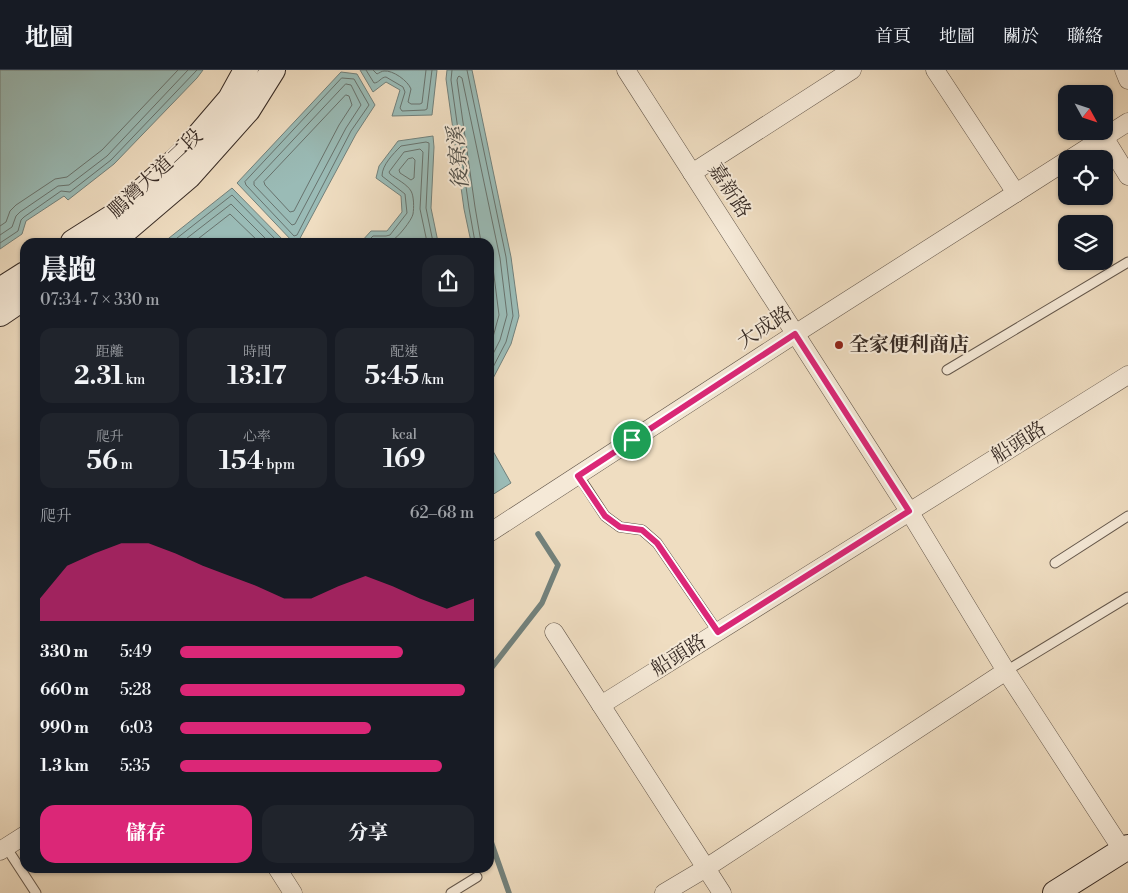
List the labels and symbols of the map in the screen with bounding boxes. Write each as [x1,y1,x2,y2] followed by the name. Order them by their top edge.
[1058,85,1112,140] north arrow
[443,123,475,191] water label: 後寮溪
[104,124,208,224] street label: 鵬灣大道二段
[702,159,756,223] street label: 嘉新路
[733,301,797,355] street label: 大成路
[849,333,969,358] place label: 全家便利商店
[833,339,845,351] marker: 全家便利商店
[987,417,1051,469] street label: 船頭路
[611,419,653,461] pin
[647,630,711,682] street label: 船頭路

